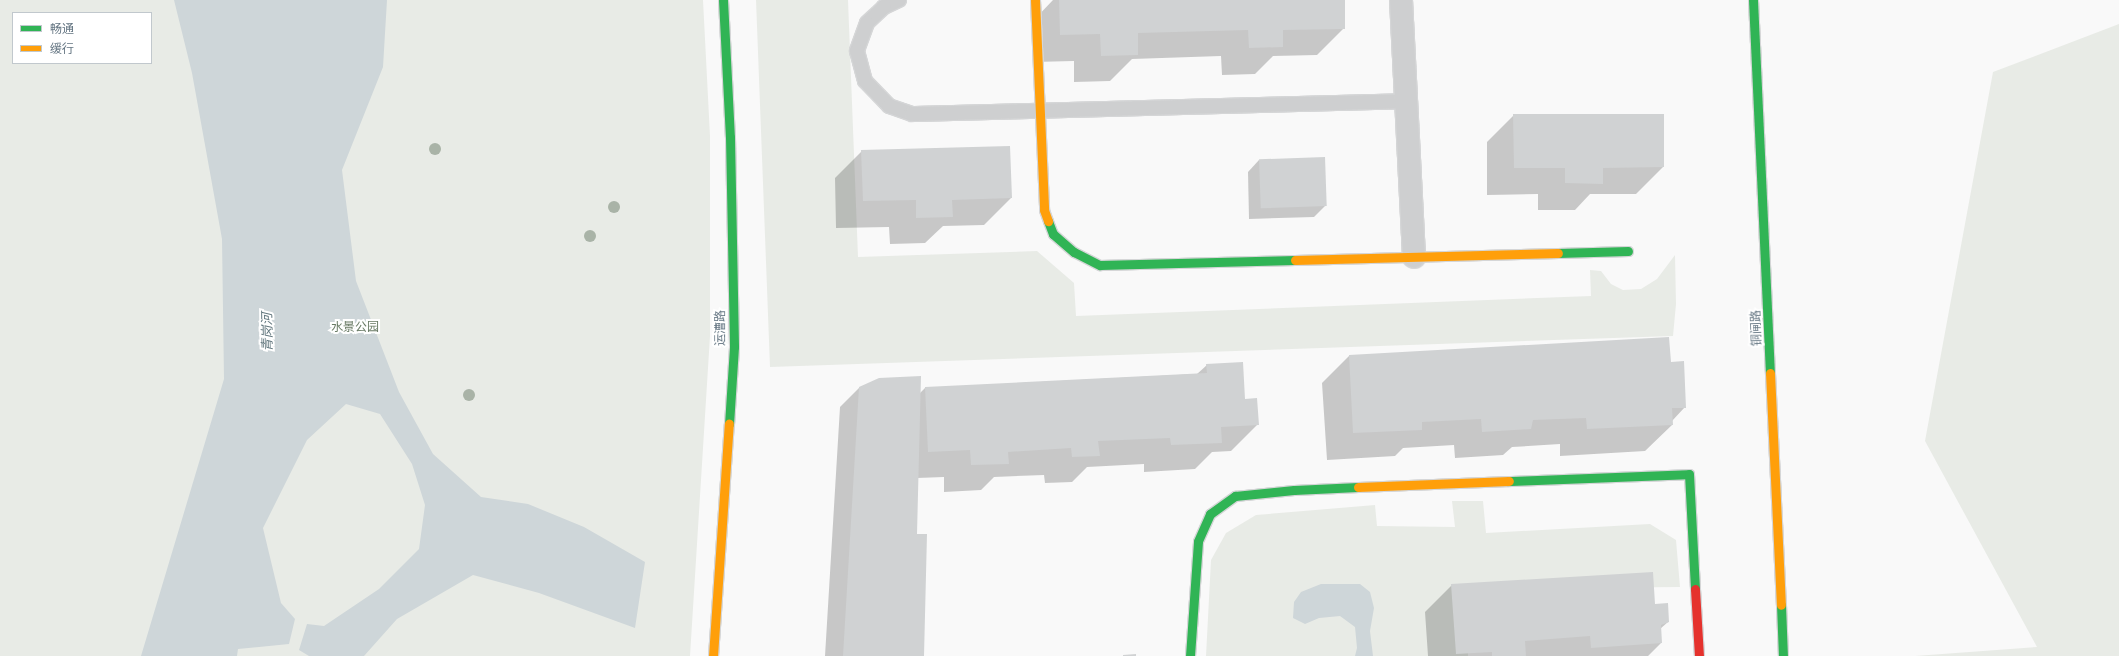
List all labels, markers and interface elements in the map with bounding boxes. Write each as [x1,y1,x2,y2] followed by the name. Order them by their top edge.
[12,12,152,64] legend
[50,21,74,37] text: 畅通
[50,41,74,57] text: 缓行
[714,310,728,346] street label: 运漕路
[1749,310,1765,346] street label: 铜闸路
[260,312,276,352] water label: 青岗河
[331,321,379,335] park label: 水景公园

